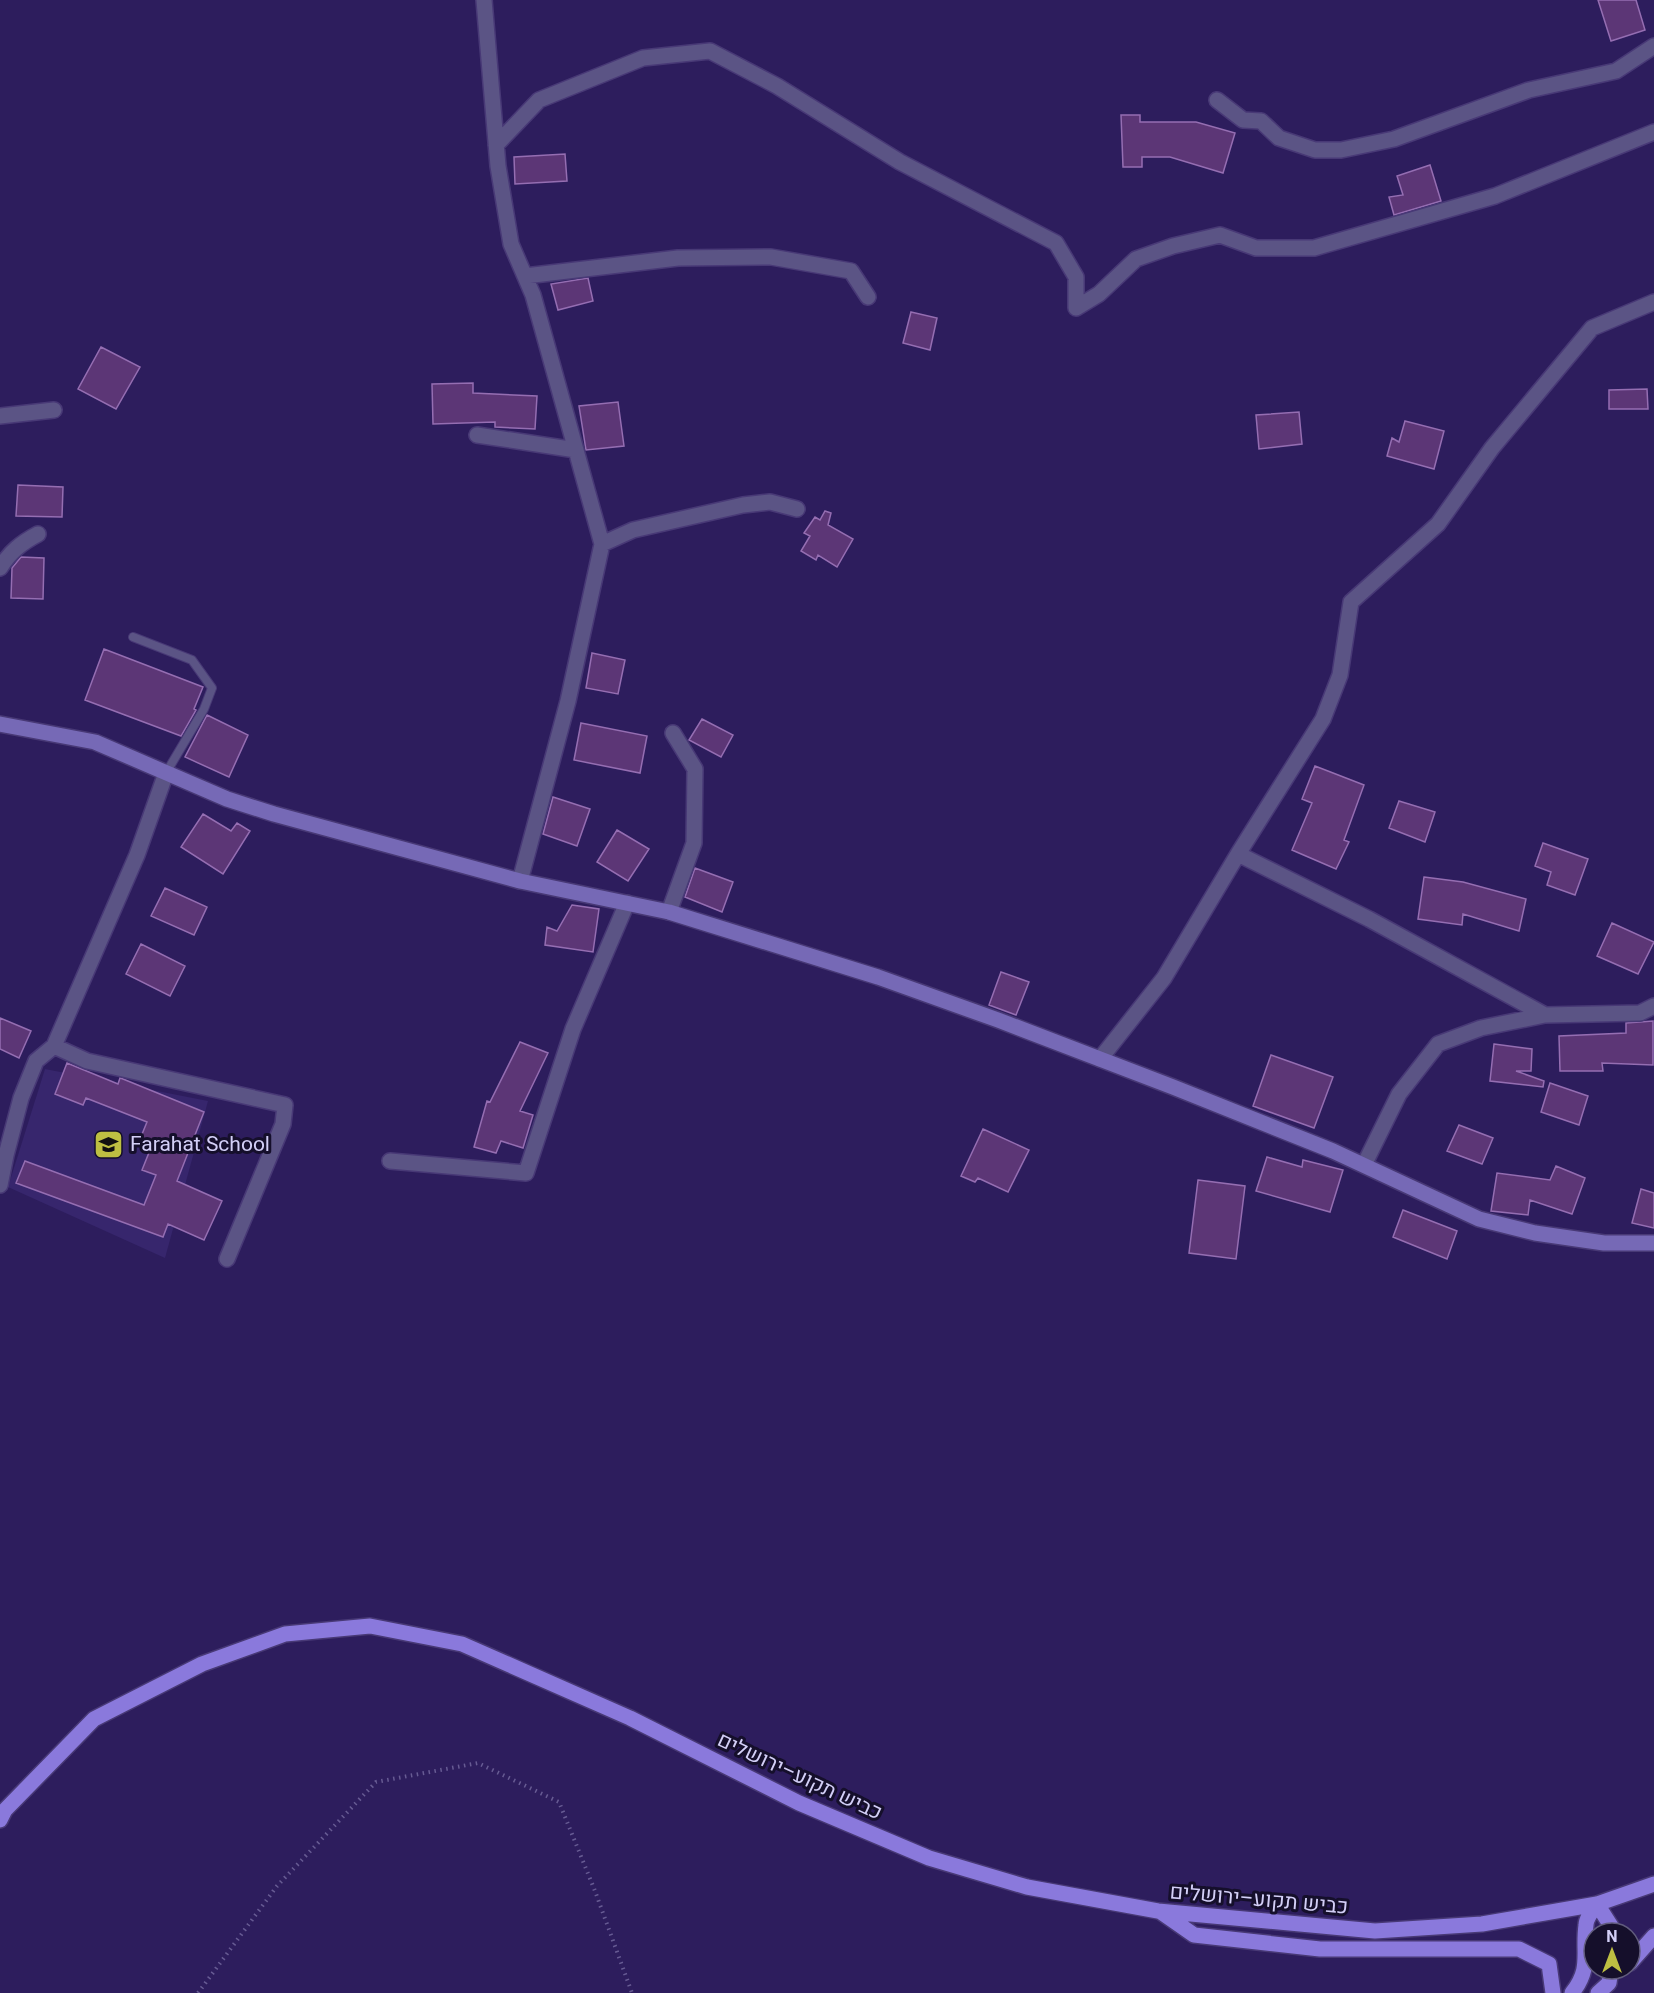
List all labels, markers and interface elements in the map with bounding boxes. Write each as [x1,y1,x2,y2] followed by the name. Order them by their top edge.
[93,1128,125,1160] school or university icon: Farahat School
[130,1132,270,1156] place label: Farahat School
[714,1727,886,1825] street label: כביש תקוע–ירושלים
[1169,1879,1349,1919] street label: כביש תקוע–ירושלים
[1582,1921,1642,1981] north arrow
[1606,1927,1618,1946] text: N

